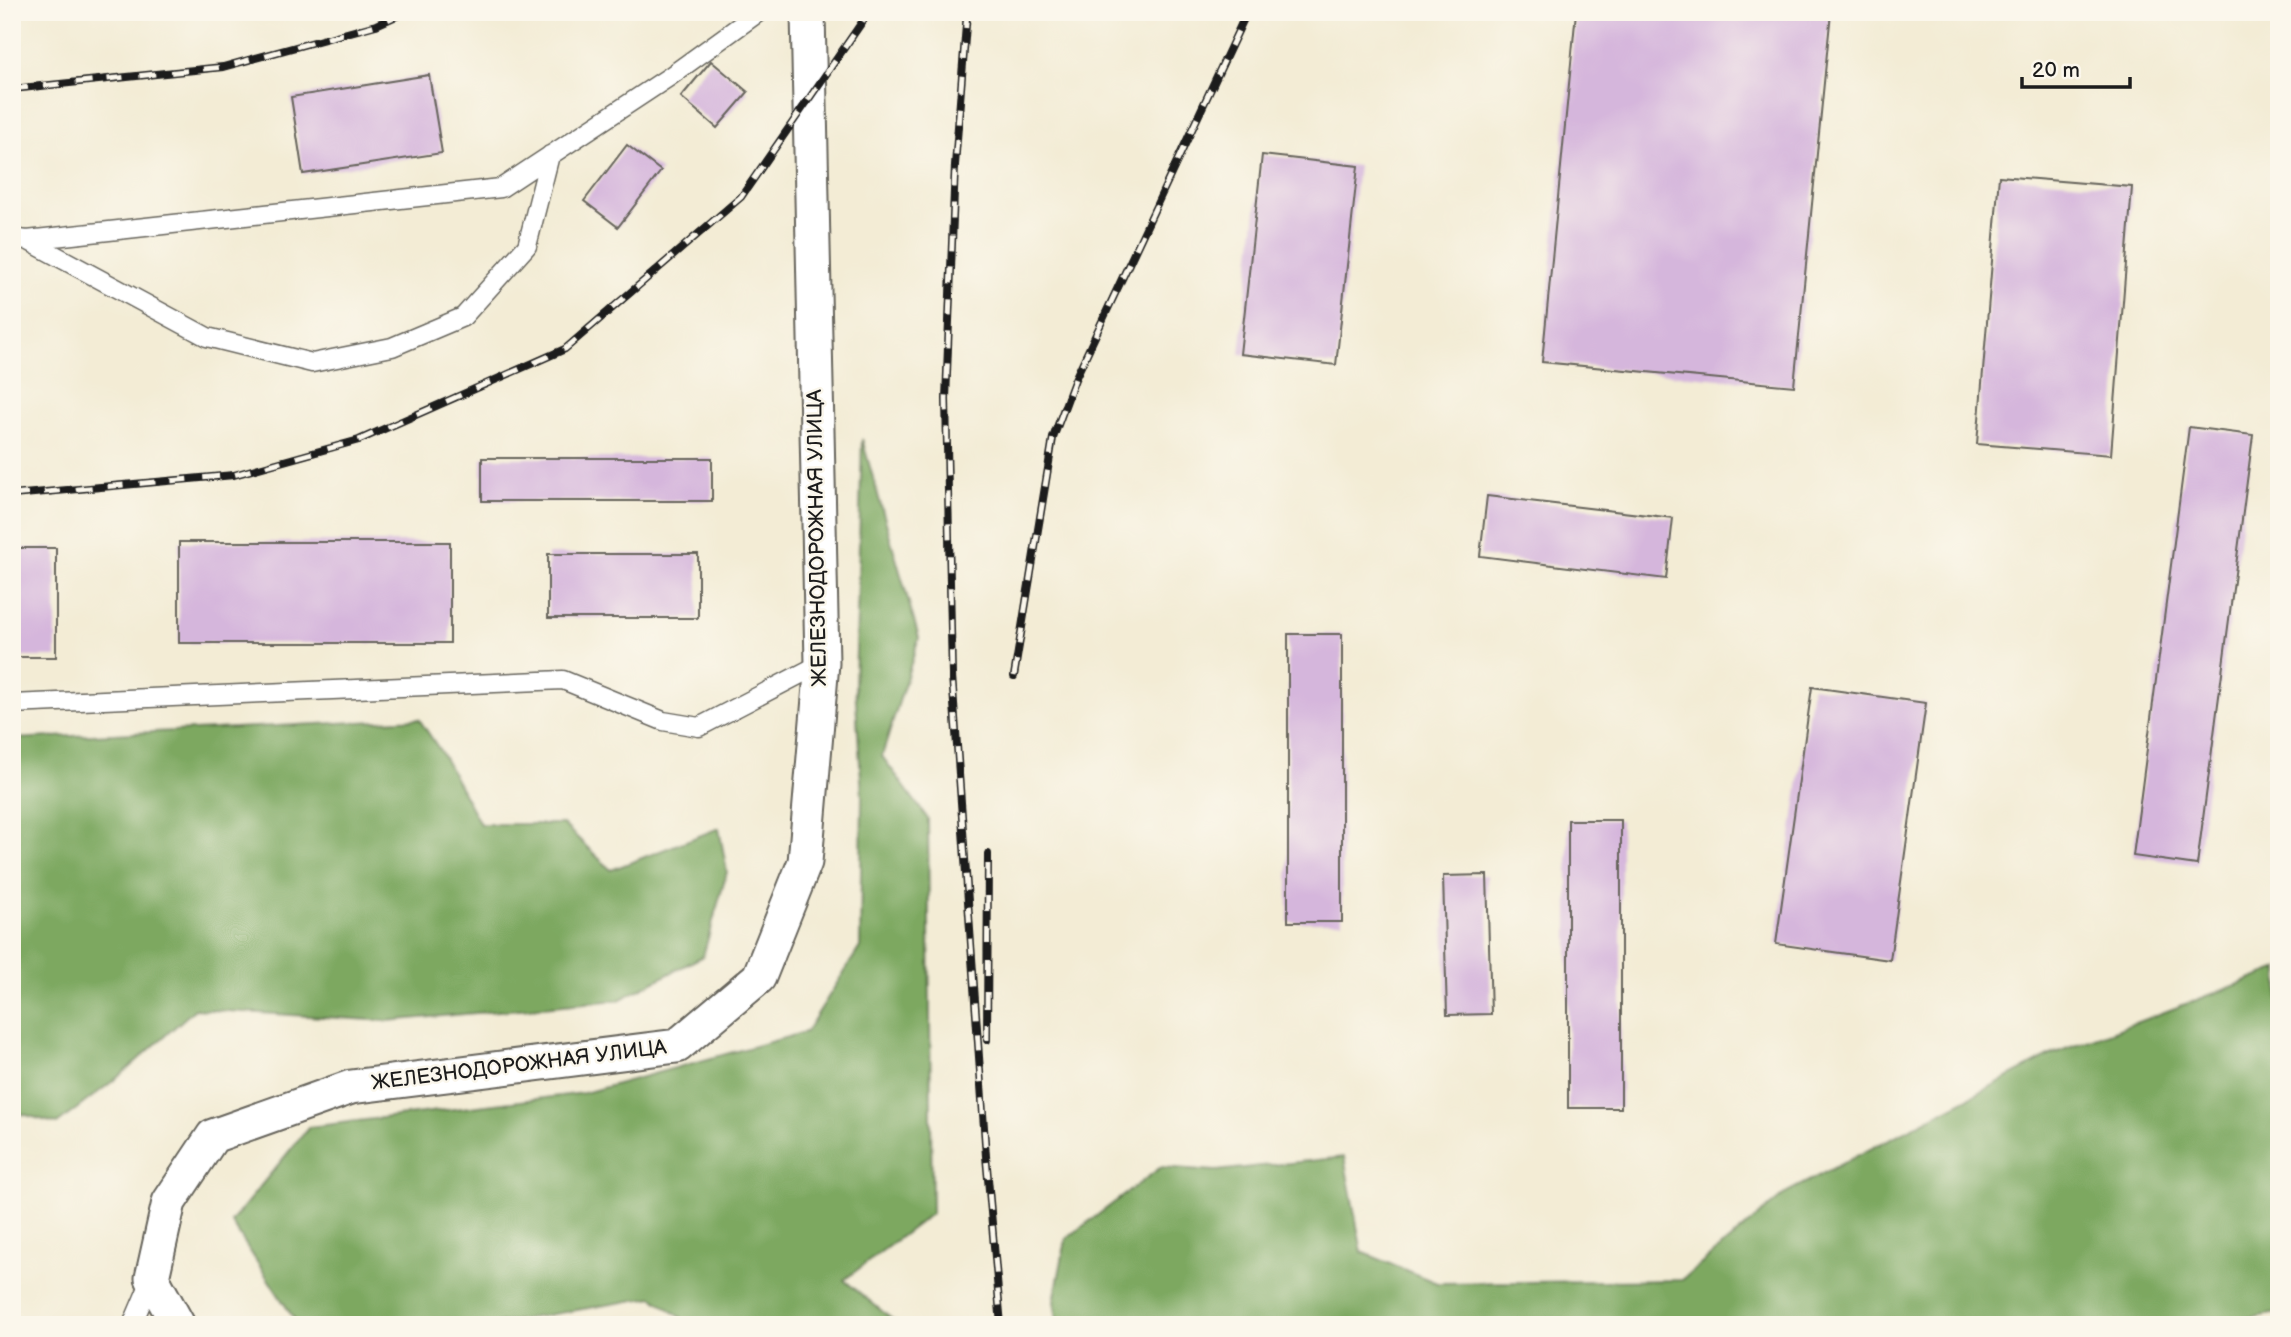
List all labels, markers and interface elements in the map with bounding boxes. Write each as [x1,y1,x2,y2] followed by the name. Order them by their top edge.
[2022,46,2130,90] scale bar
[2032,58,2080,83] text: 20 m
[802,389,832,687] street label: ЖЕЛЕЗНОДОРОЖНАЯ УЛИЦА
[370,1034,668,1096] street label: ЖЕЛЕЗНОДОРОЖНАЯ УЛИЦА

